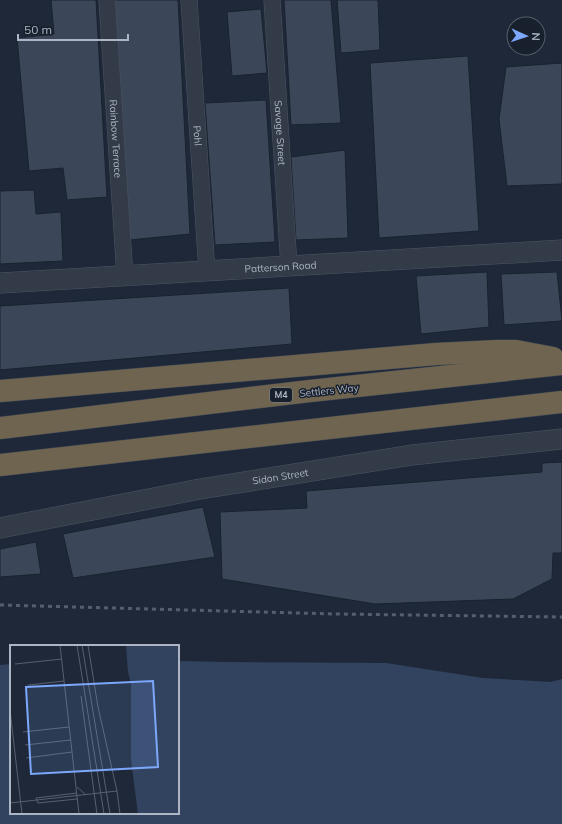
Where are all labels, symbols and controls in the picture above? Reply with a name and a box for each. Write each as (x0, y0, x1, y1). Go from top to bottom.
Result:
scale bar (18, 16, 128, 42)
north arrow (506, 16, 546, 56)
text: 50 m (24, 22, 52, 37)
text: N (529, 32, 543, 41)
street label: Rainbow Terrace (106, 99, 125, 178)
street label: Savage Street (271, 100, 289, 166)
street label: Pohl (190, 125, 205, 146)
street label: Patterson Road (244, 258, 317, 276)
street label: Settlers Way (299, 381, 360, 400)
road number: M4 (270, 388, 292, 402)
street label: Sidon Street (251, 466, 310, 488)
inset map (10, 645, 179, 814)

